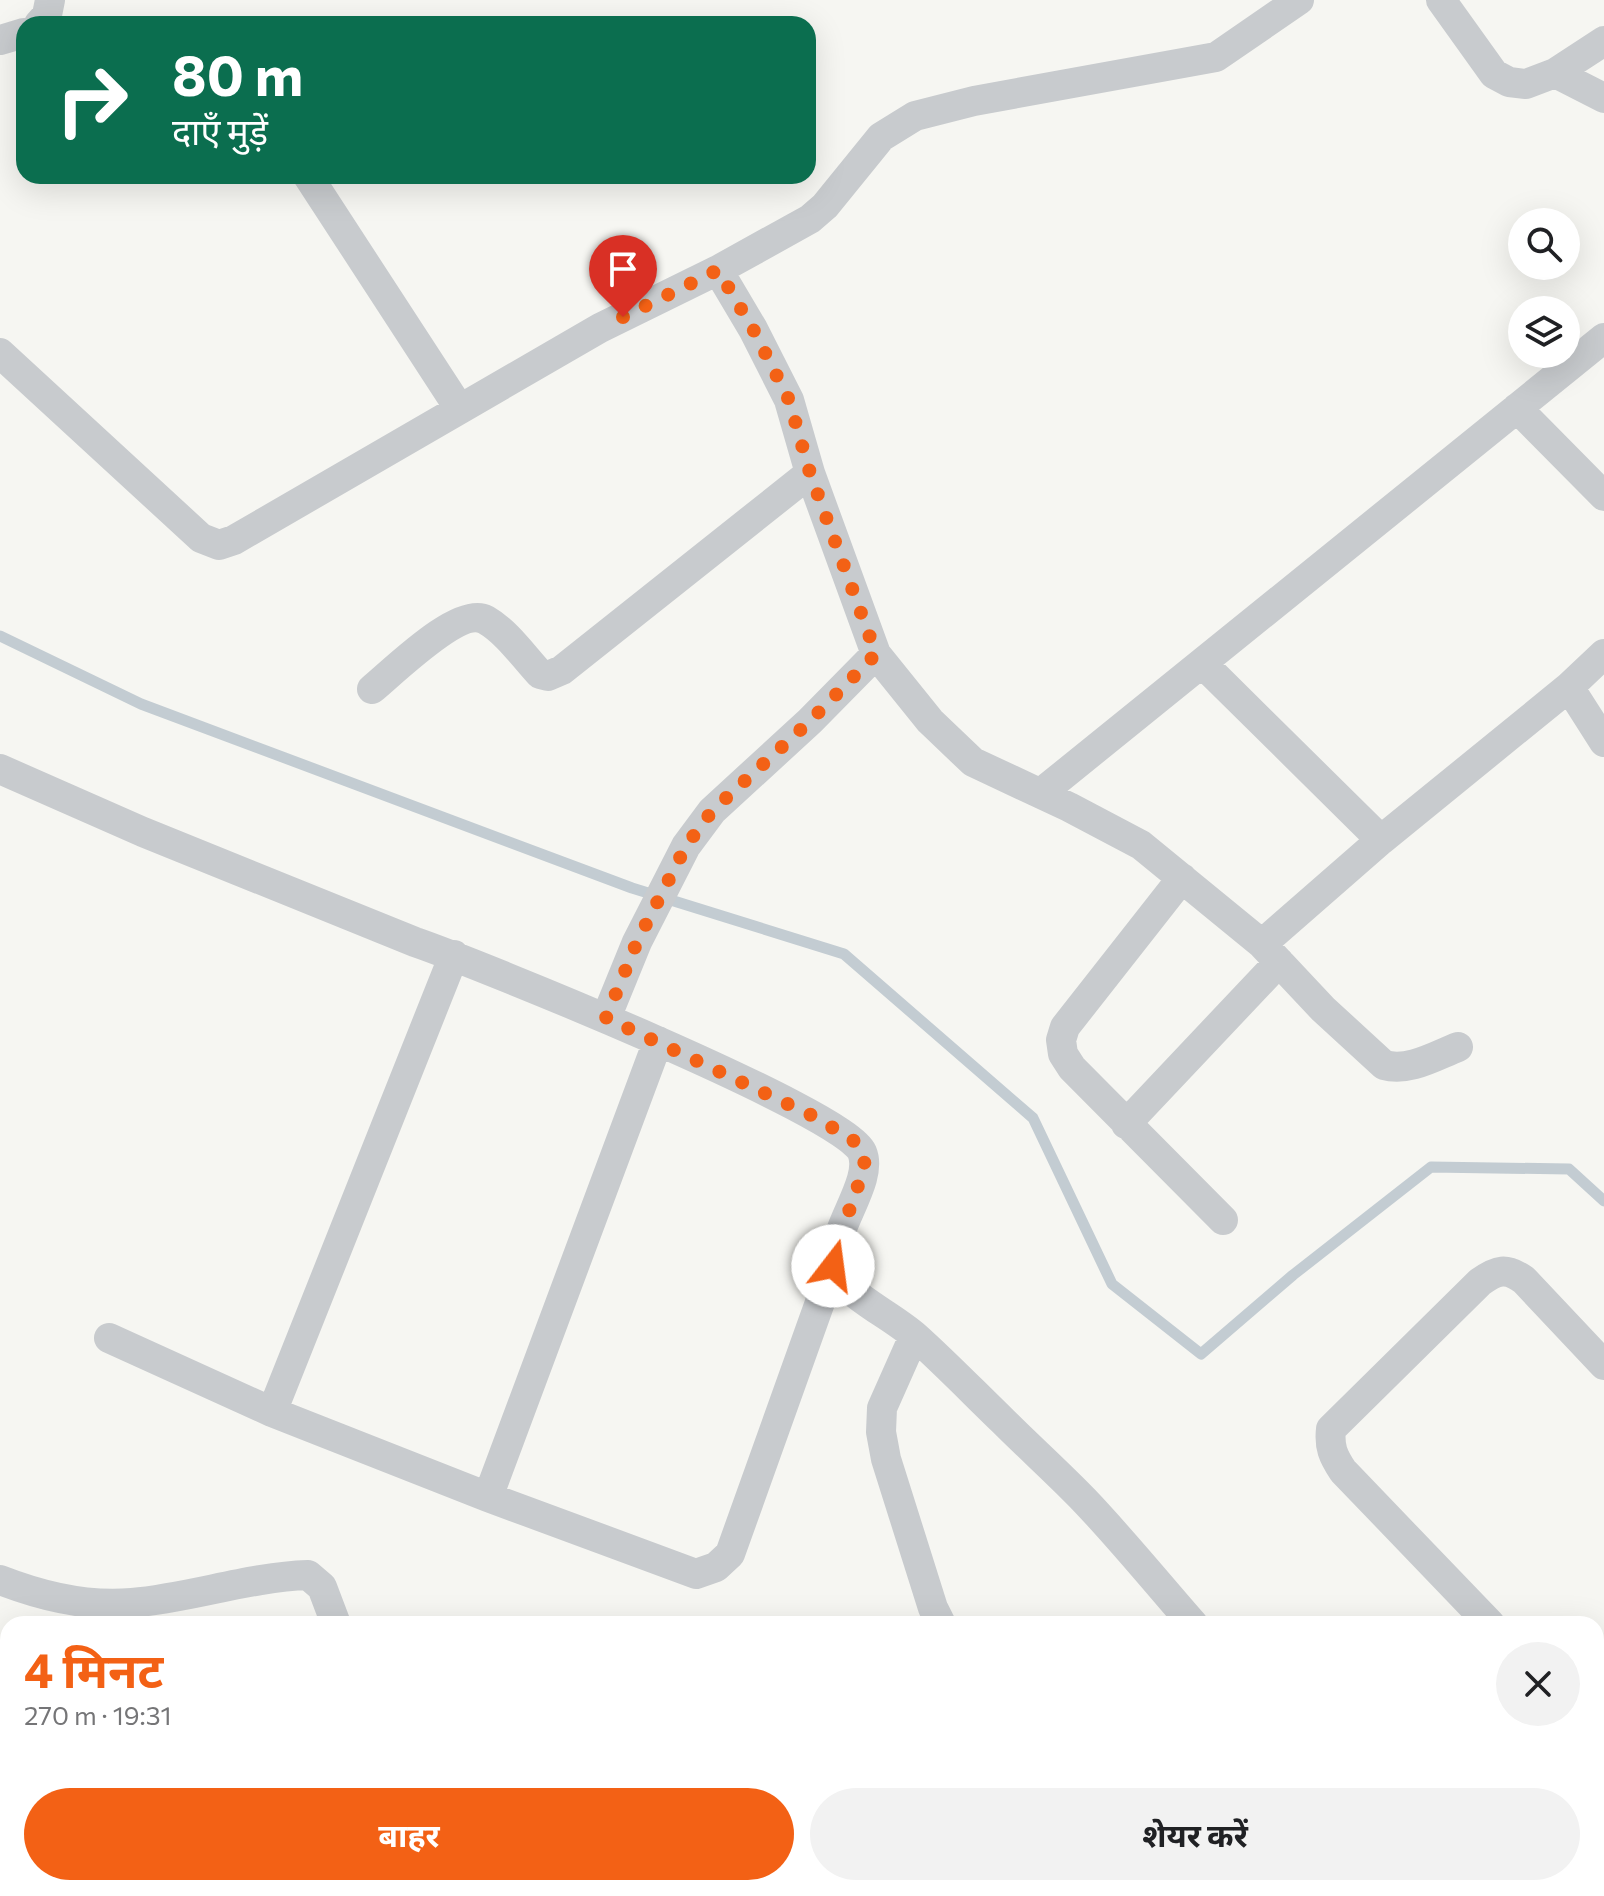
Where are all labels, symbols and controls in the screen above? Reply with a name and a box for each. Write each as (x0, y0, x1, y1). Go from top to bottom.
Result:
text: 80 m (172, 39, 303, 108)
icon: right (40, 48, 144, 152)
text: दाएँ मुड़ें (172, 108, 268, 152)
map controls (1508, 208, 1580, 368)
button: search (1508, 208, 1580, 280)
pin (589, 235, 657, 317)
icon: arrive (601, 247, 645, 291)
button: layers (1508, 296, 1580, 368)
position arrow (791, 1224, 875, 1308)
text: 4 मिनट (24, 1639, 163, 1698)
button: close (1496, 1642, 1580, 1726)
text: 270 m · 19:31 (24, 1699, 172, 1730)
button: बाहर (24, 1788, 794, 1880)
button: शेयर करें (810, 1788, 1580, 1880)

